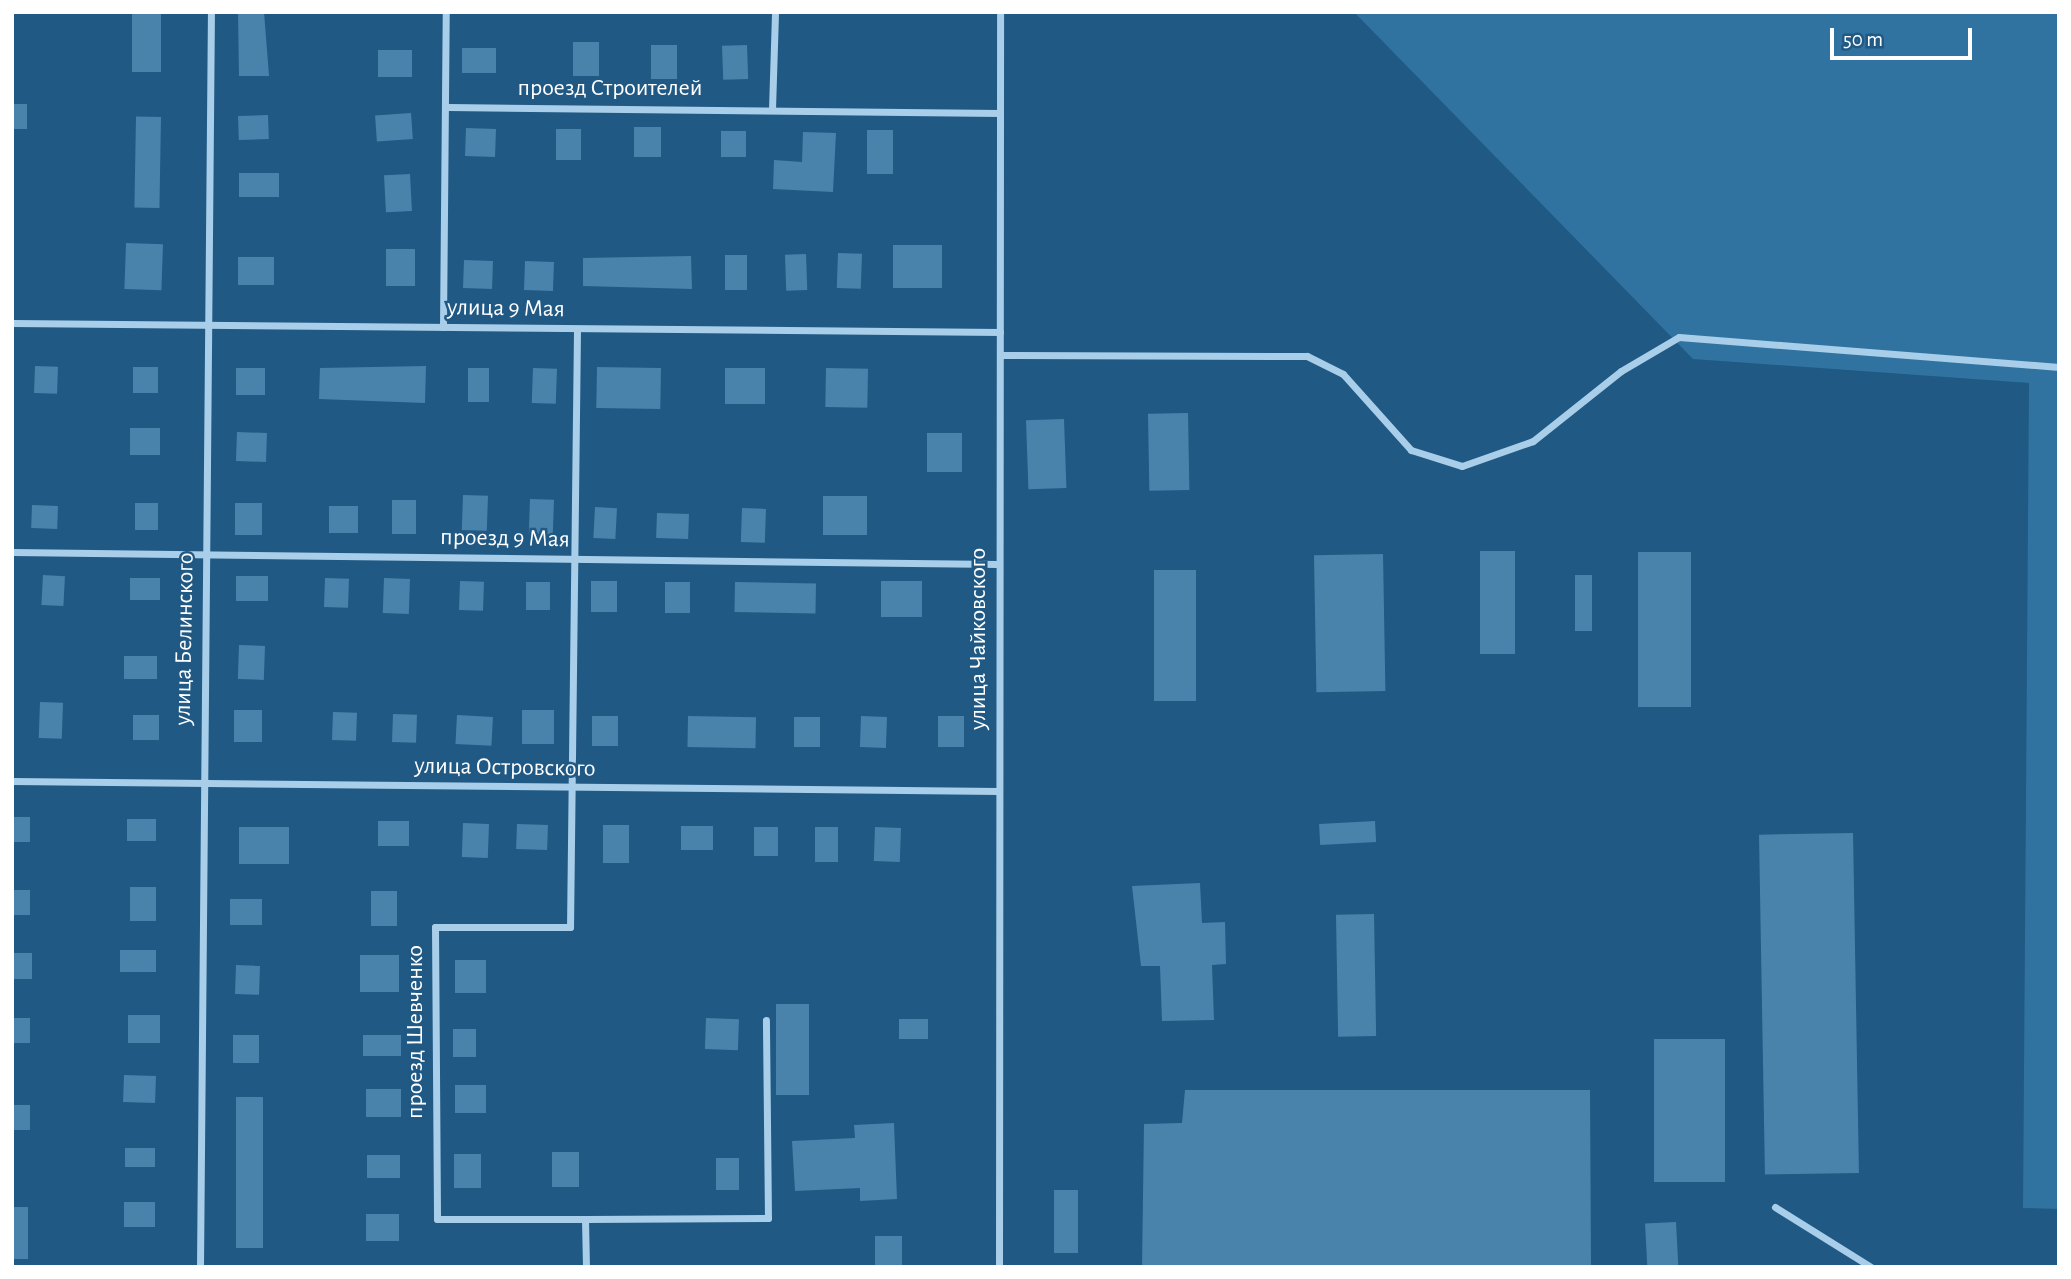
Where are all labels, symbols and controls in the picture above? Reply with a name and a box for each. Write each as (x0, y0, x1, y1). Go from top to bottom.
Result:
scale bar (1833, 14, 1975, 58)
text: 50 m (1843, 29, 1883, 50)
street label: проезд Строителей (518, 75, 702, 103)
street label: улица 9 Мая (447, 294, 565, 324)
street label: проезд 9 Мая (440, 523, 570, 555)
street label: улица Чайковского (965, 548, 993, 730)
street label: улица Белинского (169, 552, 201, 726)
street label: улица Островского (414, 752, 596, 784)
street label: проезд Шевченко (402, 945, 430, 1119)

